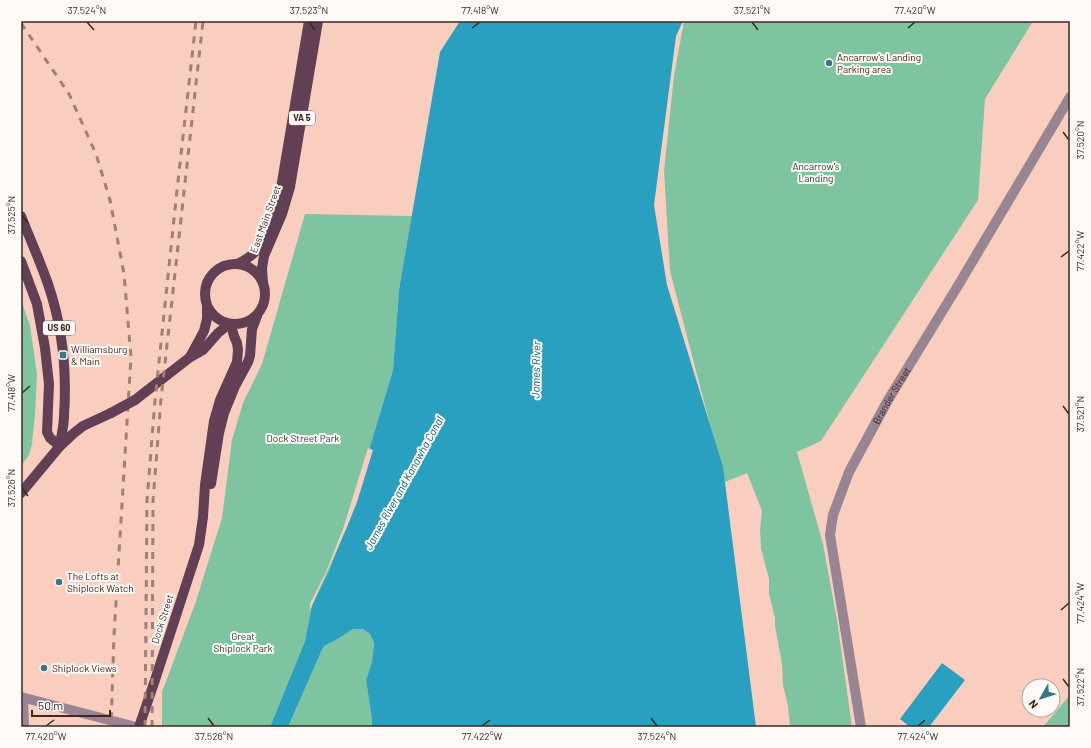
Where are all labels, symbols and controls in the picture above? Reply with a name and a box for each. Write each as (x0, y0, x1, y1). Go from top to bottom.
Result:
text: 37.524°N (68, 4, 106, 16)
text: 37.523°N (290, 4, 328, 16)
text: 77.418°W (461, 4, 499, 16)
text: 37.521°N (734, 4, 770, 16)
text: 77.420°W (895, 4, 936, 16)
place label: Ancarrow's Landing Parking area (837, 51, 921, 75)
marker: Ancarrow's Landing Parking area (824, 58, 834, 68)
road number: VA 5 (289, 111, 315, 125)
text: 37.520°N (1074, 121, 1086, 159)
park label: Ancarrow's Landing (792, 160, 840, 184)
street label: East Main Street (247, 183, 283, 254)
text: 37.525°N (5, 196, 17, 234)
text: 77.422°W (1074, 230, 1086, 271)
road number: US 60 (43, 321, 75, 335)
water label: James River (529, 340, 543, 399)
place label: Williamsburg & Main (71, 343, 127, 367)
marker: Williamsburg & Main (58, 350, 68, 360)
street label: Brander Street (870, 364, 913, 426)
text: 77.418°W (5, 374, 17, 412)
text: 37.521°N (1074, 396, 1086, 432)
water label: James River and Kanawha Canal (361, 413, 446, 552)
park label: Dock Street Park (267, 432, 339, 444)
text: 37.526°N (5, 469, 17, 507)
place label: The Lofts at Shiplock Watch (67, 570, 134, 594)
marker: The Lofts at Shiplock Watch (54, 577, 64, 587)
text: 77.424°W (1074, 582, 1086, 623)
street label: Dock Street (148, 592, 176, 645)
park label: Great Shiplock Park (214, 630, 272, 654)
place label: Shiplock Views (52, 662, 117, 674)
marker: Shiplock Views (39, 663, 49, 673)
text: 37.522°N (1074, 668, 1086, 706)
north arrow (1021, 678, 1061, 718)
scale bar (32, 692, 110, 718)
text: 50 m (38, 698, 63, 712)
text: N (1025, 698, 1040, 712)
text: 77.420°W (26, 730, 67, 742)
text: 37.526°N (195, 730, 233, 742)
text: 77.422°W (462, 730, 503, 742)
text: 37.524°N (638, 730, 676, 742)
text: 77.424°W (898, 730, 939, 742)

